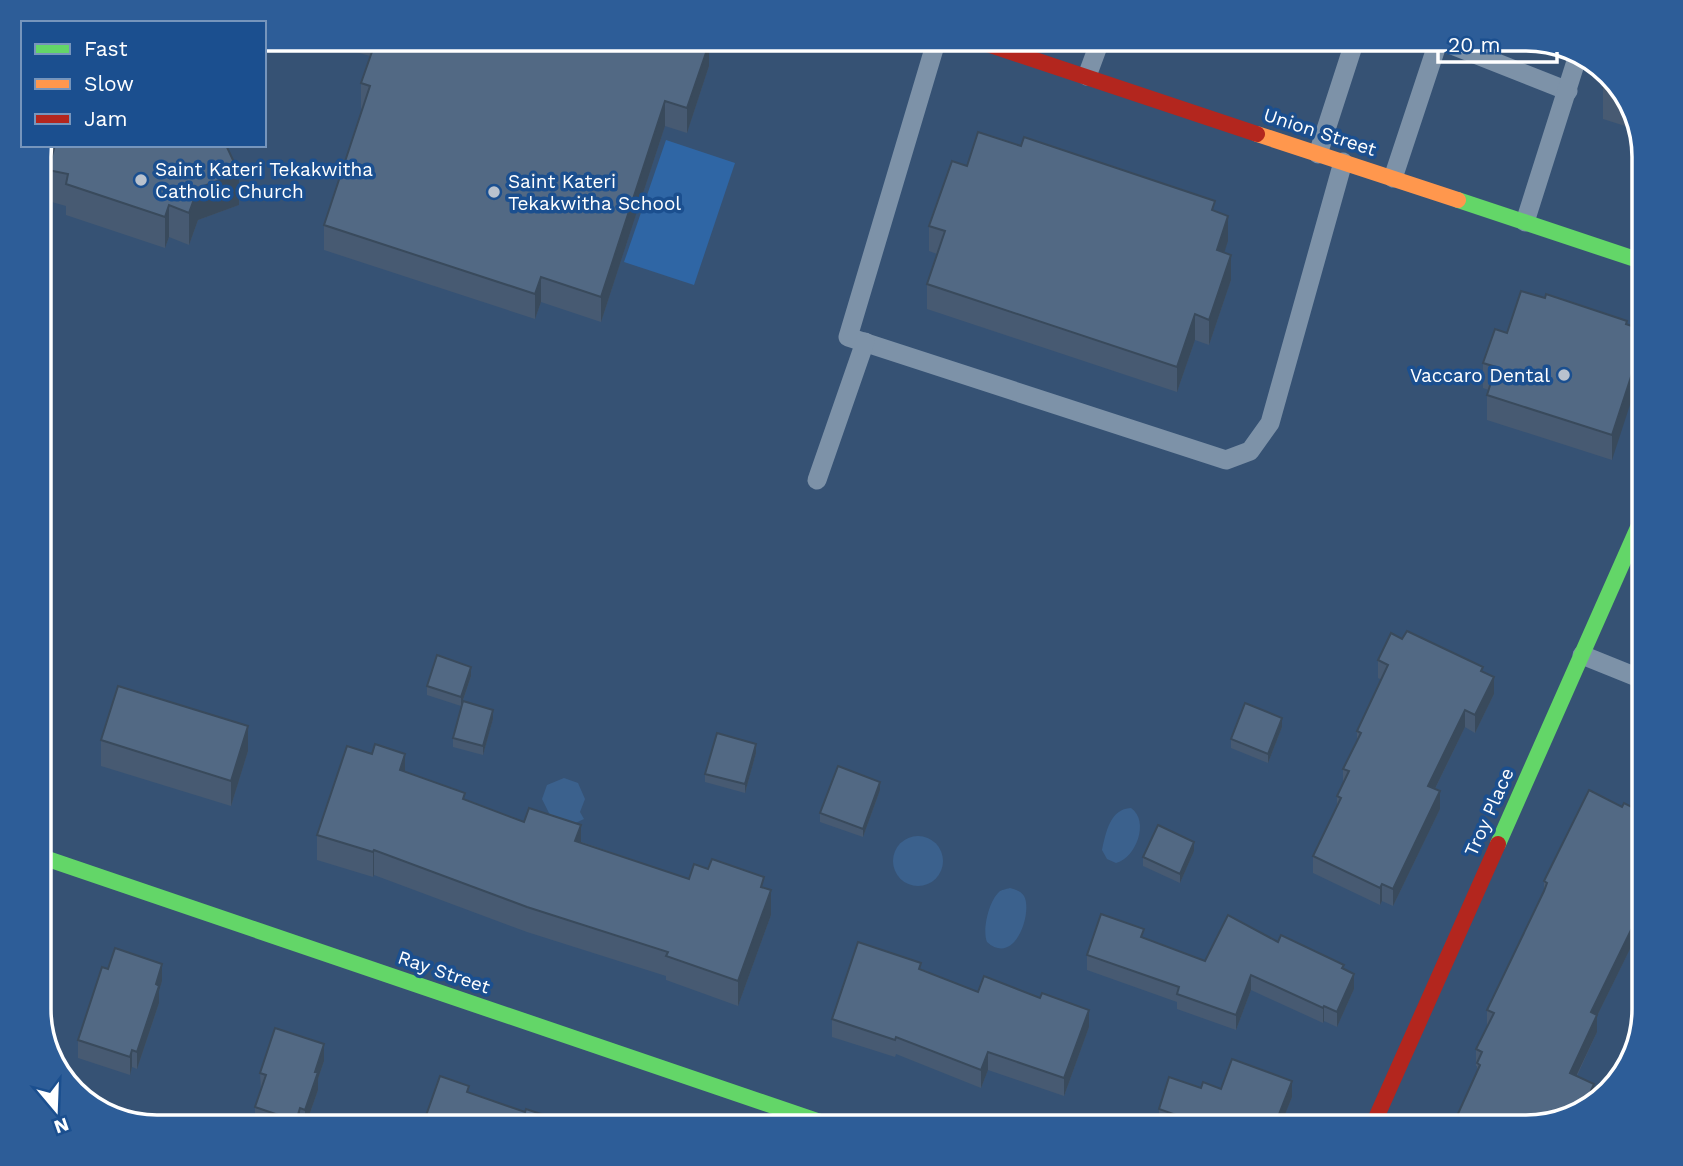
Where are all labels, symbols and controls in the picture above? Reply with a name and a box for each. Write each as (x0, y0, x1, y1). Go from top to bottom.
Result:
legend (21, 21, 266, 147)
scale bar (1438, 21, 1557, 65)
text: 20 m (1448, 32, 1500, 57)
text: Fast (84, 36, 128, 61)
text: Slow (84, 71, 134, 96)
street label: Union Street (1261, 103, 1379, 161)
text: Jam (84, 106, 127, 131)
place label: Saint Kateri Tekakwitha Catholic Church (155, 158, 373, 203)
place label: Saint Kateri Tekakwitha School (508, 170, 681, 215)
marker: Saint Kateri Tekakwitha Catholic Church (133, 172, 149, 188)
marker: Saint Kateri Tekakwitha School (486, 184, 502, 200)
place label: Vaccaro Dental (1410, 364, 1550, 387)
marker: Vaccaro Dental (1556, 367, 1572, 383)
street label: Troy Place (1459, 764, 1519, 860)
street label: Ray Street (395, 946, 493, 998)
north arrow (21, 1075, 91, 1145)
text: N (51, 1112, 72, 1139)

